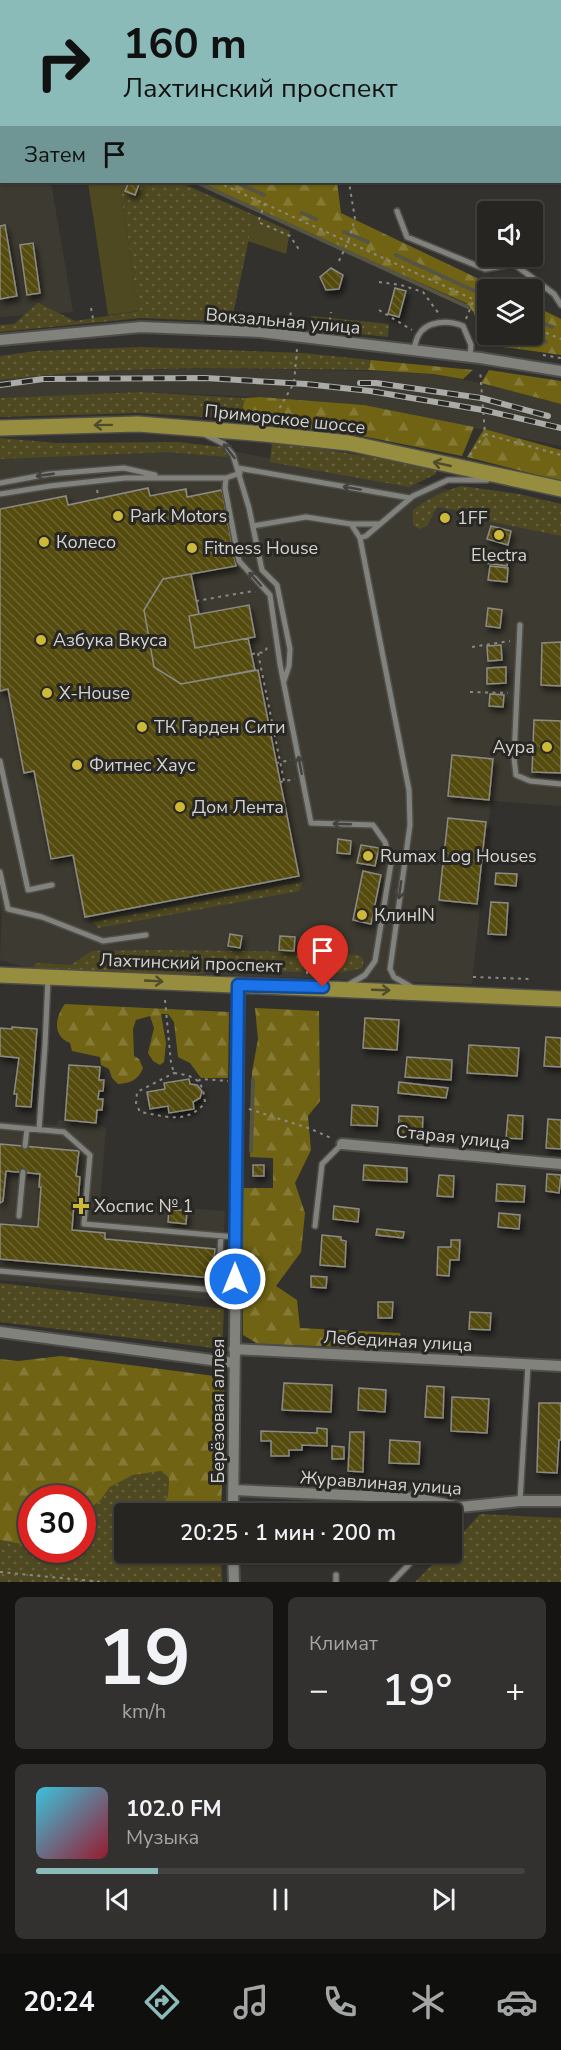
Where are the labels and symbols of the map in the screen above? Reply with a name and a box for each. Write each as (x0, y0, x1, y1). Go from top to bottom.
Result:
street label: Вокзальная улица (205, 302, 361, 340)
street label: Приморское шоссе (203, 399, 367, 439)
one-way arrow (94, 419, 114, 431)
one-way arrow (222, 443, 235, 459)
one-way arrow (433, 458, 452, 469)
one-way arrow (36, 470, 56, 481)
one-way arrow (343, 482, 362, 493)
place label: Park Motors (130, 504, 227, 528)
place label: 1FF (457, 506, 488, 530)
marker: Park Motors (111, 509, 125, 523)
marker: 1FF (438, 511, 452, 525)
marker: Electra (492, 528, 506, 542)
place label: Колесо (56, 530, 116, 554)
marker: Колесо (37, 535, 51, 549)
place label: Fitness House (204, 536, 318, 560)
marker: Fitness House (185, 541, 199, 555)
place label: Electra (471, 543, 527, 567)
one-way arrow (248, 572, 262, 587)
place label: Азбука Вкуса (53, 628, 168, 652)
marker: Азбука Вкуса (34, 633, 48, 647)
place label: X-House (59, 681, 130, 705)
marker: X-House (40, 686, 54, 700)
place label: ТК Гарден Сити (154, 715, 285, 739)
marker: ТК Гарден Сити (135, 720, 149, 734)
place label: Аура (492, 735, 535, 759)
marker: Аура (540, 740, 554, 754)
place label: Фитнес Хаус (89, 753, 196, 777)
one-way arrow (294, 756, 305, 776)
marker: Фитнес Хаус (70, 758, 84, 772)
place label: Дом Лента (192, 795, 284, 819)
marker: Дом Лента (173, 800, 187, 814)
one-way arrow (333, 818, 353, 829)
place label: Rumax Log Houses (380, 844, 537, 868)
marker: Rumax Log Houses (361, 849, 375, 863)
one-way arrow (395, 880, 406, 899)
place label: КлинIN (374, 903, 435, 927)
marker: КлинIN (355, 908, 369, 922)
pin (297, 925, 348, 987)
street label: Лахтинский проспект (99, 948, 283, 978)
one-way arrow (143, 975, 163, 986)
one-way arrow (370, 984, 390, 995)
street label: Старая улица (395, 1119, 511, 1155)
place label: Хоспис № 1 (94, 1194, 193, 1218)
marker: Хоспис № 1 (72, 1197, 90, 1215)
position arrow (203, 1247, 267, 1311)
street label: Лебединая улица (323, 1325, 473, 1357)
street label: Берёзовая аллея (206, 1339, 230, 1483)
street label: Журавлиная улица (299, 1465, 463, 1501)
speed limit sign: 30 (18, 1485, 96, 1563)

